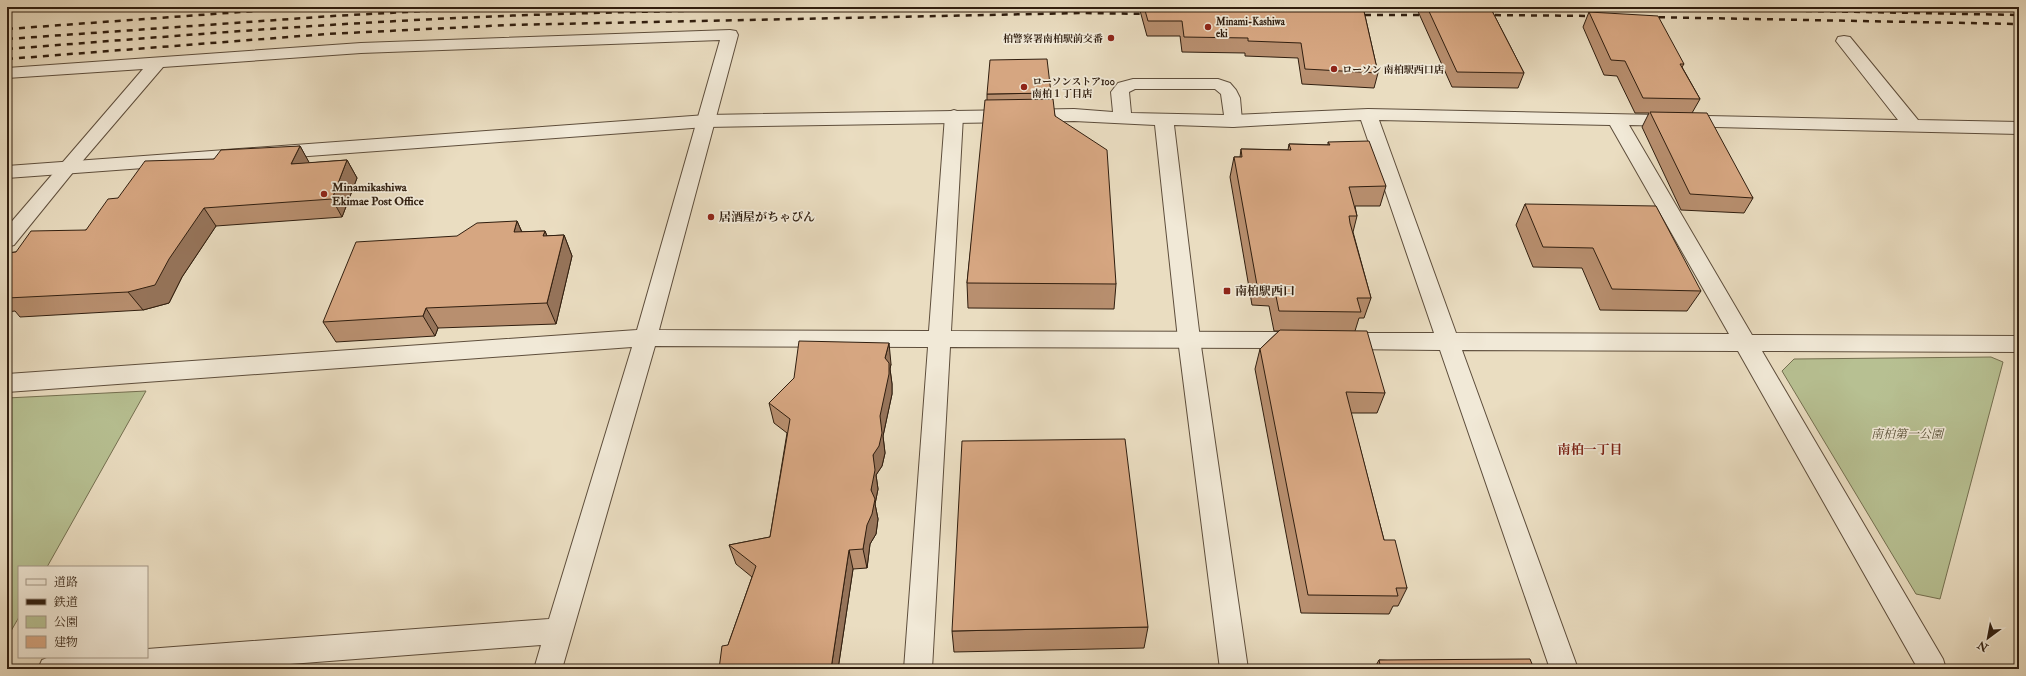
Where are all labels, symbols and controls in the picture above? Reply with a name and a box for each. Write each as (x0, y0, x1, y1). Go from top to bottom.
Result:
place label: Minami-Kashiwa eki (1215, 16, 1286, 40)
marker: Minami-Kashiwa eki (1203, 22, 1213, 32)
place label: 柏警察署南柏駅前交番 (1003, 33, 1103, 45)
marker: 柏警察署南柏駅前交番 (1106, 33, 1116, 43)
marker: ローソン 南柏駅西口店 (1329, 64, 1339, 74)
place label: ローソン 南柏駅西口店 (1342, 64, 1445, 76)
place label: ローソンストア100 南柏１丁目店 (1032, 76, 1115, 100)
marker: ローソンストア100 南柏１丁目店 (1019, 82, 1029, 92)
place label: Minamikashiwa Ekimae Post Office (331, 180, 425, 209)
marker: Minamikashiwa Ekimae Post Office (319, 189, 329, 199)
place label: 居酒屋がちゃぴん (719, 210, 815, 225)
marker: 居酒屋がちゃぴん (706, 212, 716, 222)
place label: 南柏駅西口 (1235, 284, 1295, 299)
marker: 南柏駅西口 (1222, 286, 1232, 296)
park label: 南柏第一公園 (1871, 427, 1945, 442)
district label: 南柏一丁目 (1557, 442, 1623, 458)
legend (18, 566, 148, 658)
text: 道路 (54, 575, 78, 590)
text: 鉄道 (53, 595, 78, 610)
text: 公園 (54, 615, 78, 630)
north arrow (1968, 618, 2008, 658)
text: 建物 (54, 635, 78, 650)
text: N (1974, 637, 1991, 655)

